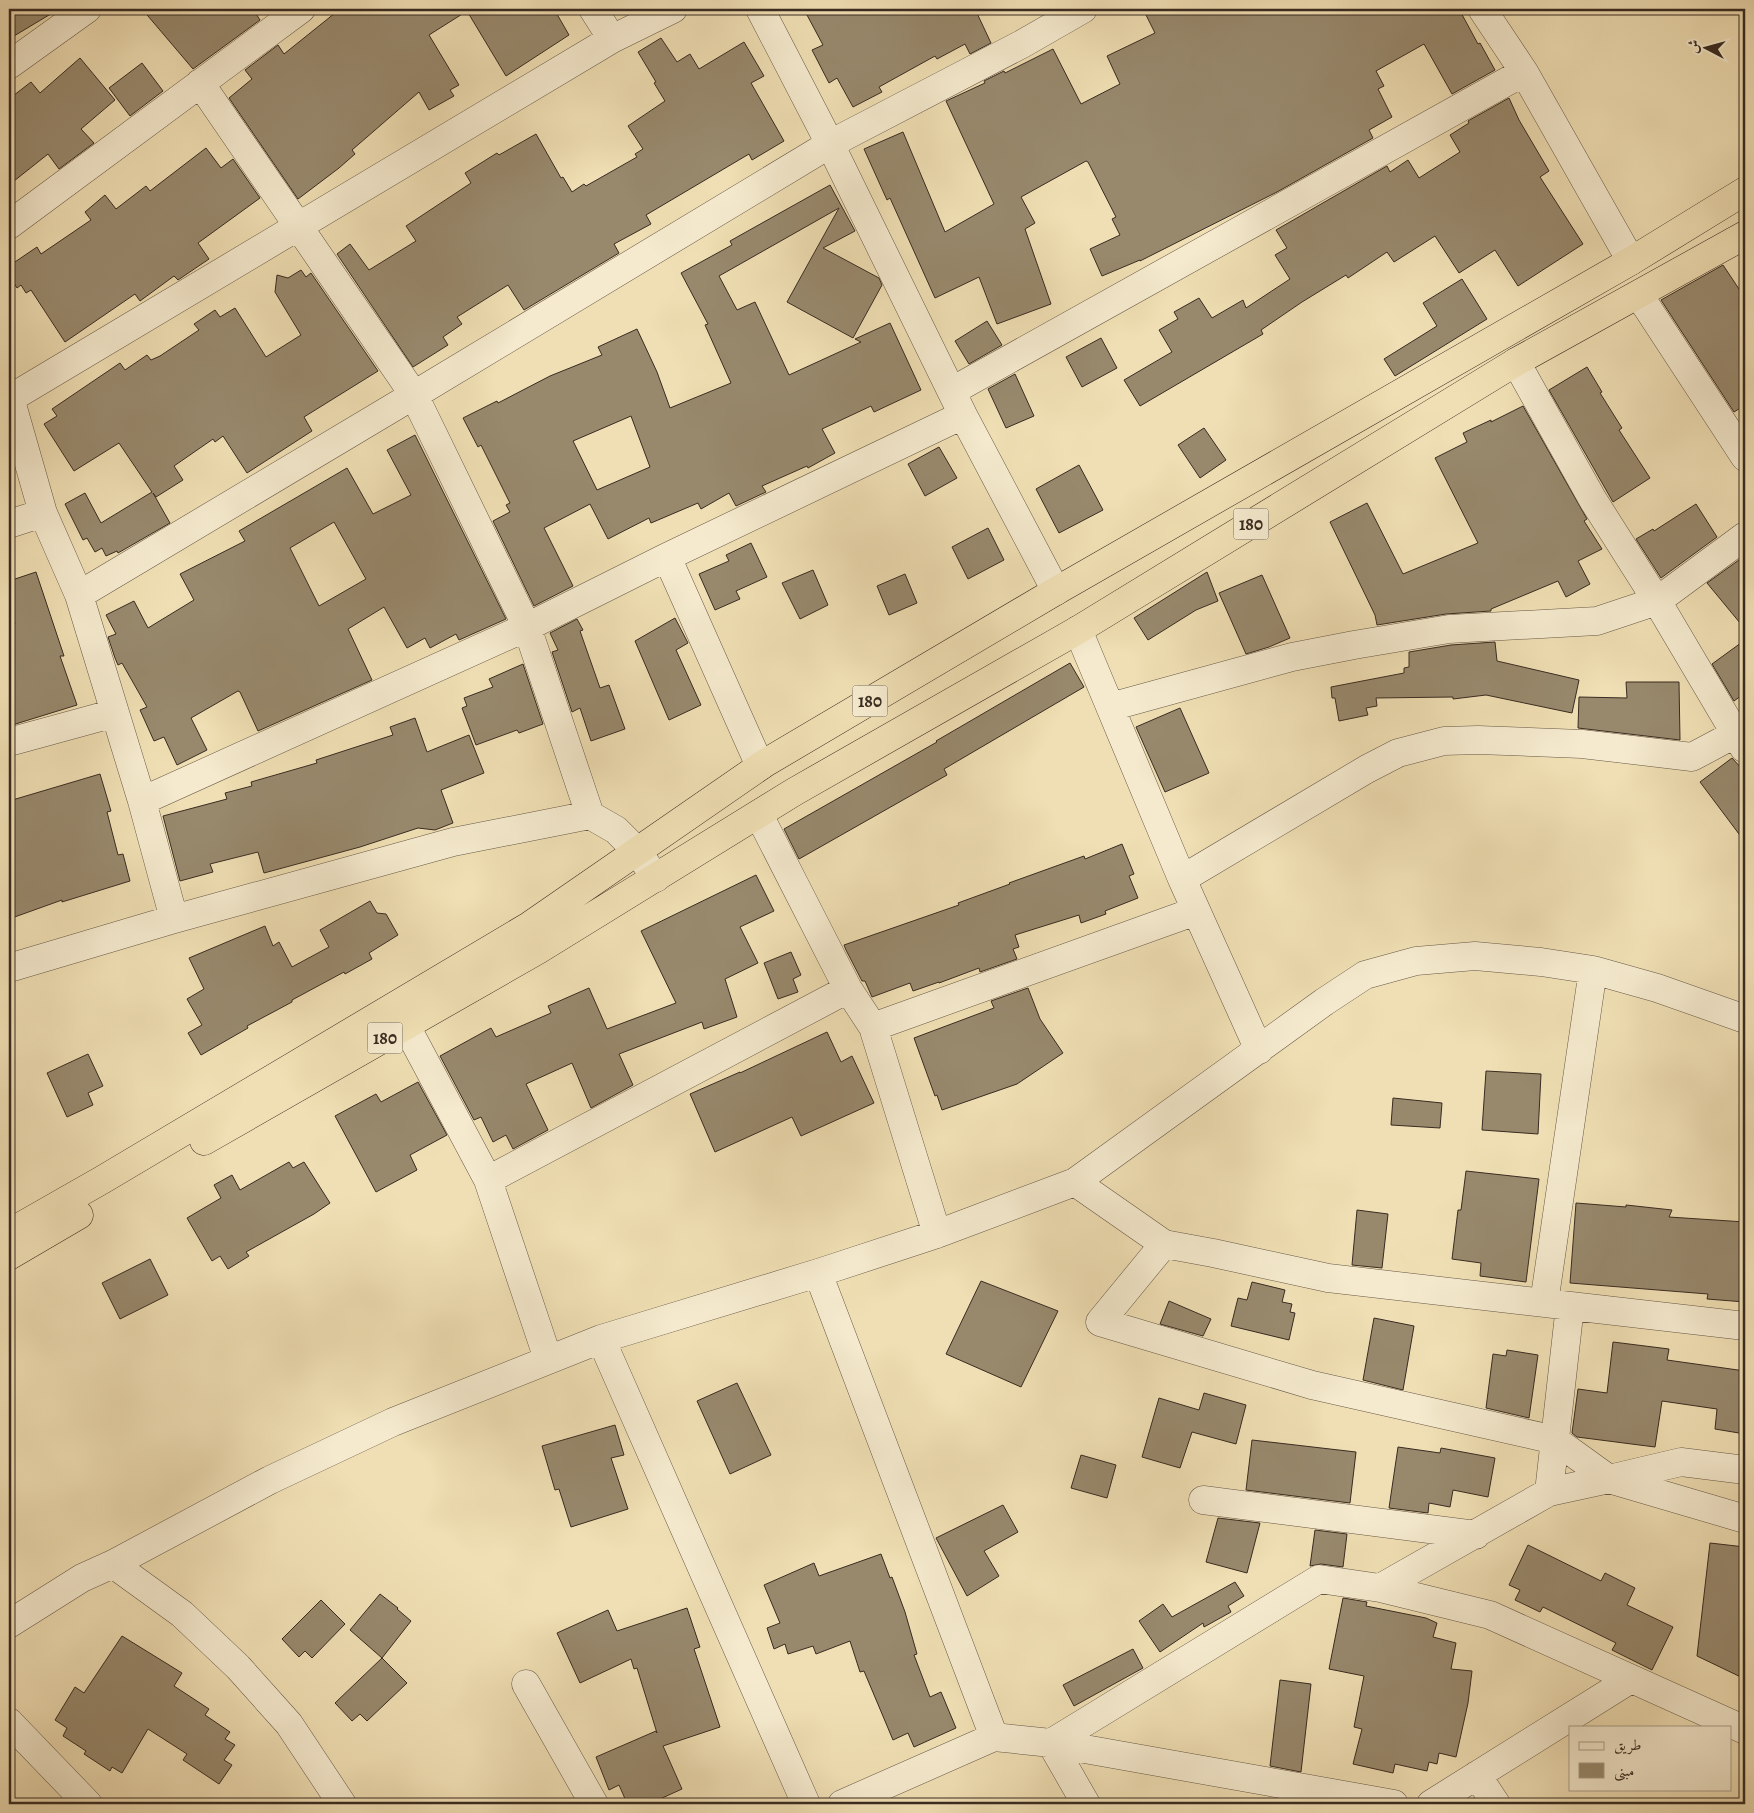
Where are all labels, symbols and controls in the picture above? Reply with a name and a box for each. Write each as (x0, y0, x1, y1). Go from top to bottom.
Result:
north arrow (1682, 22, 1732, 72)
text: ش (1683, 39, 1704, 55)
road number: 180 (1234, 508, 1268, 540)
road number: 180 (852, 686, 888, 716)
road number: 180 (368, 1022, 402, 1054)
legend (1569, 1726, 1732, 1790)
text: طريق (1614, 1735, 1641, 1755)
text: مبنى (1614, 1761, 1634, 1782)

